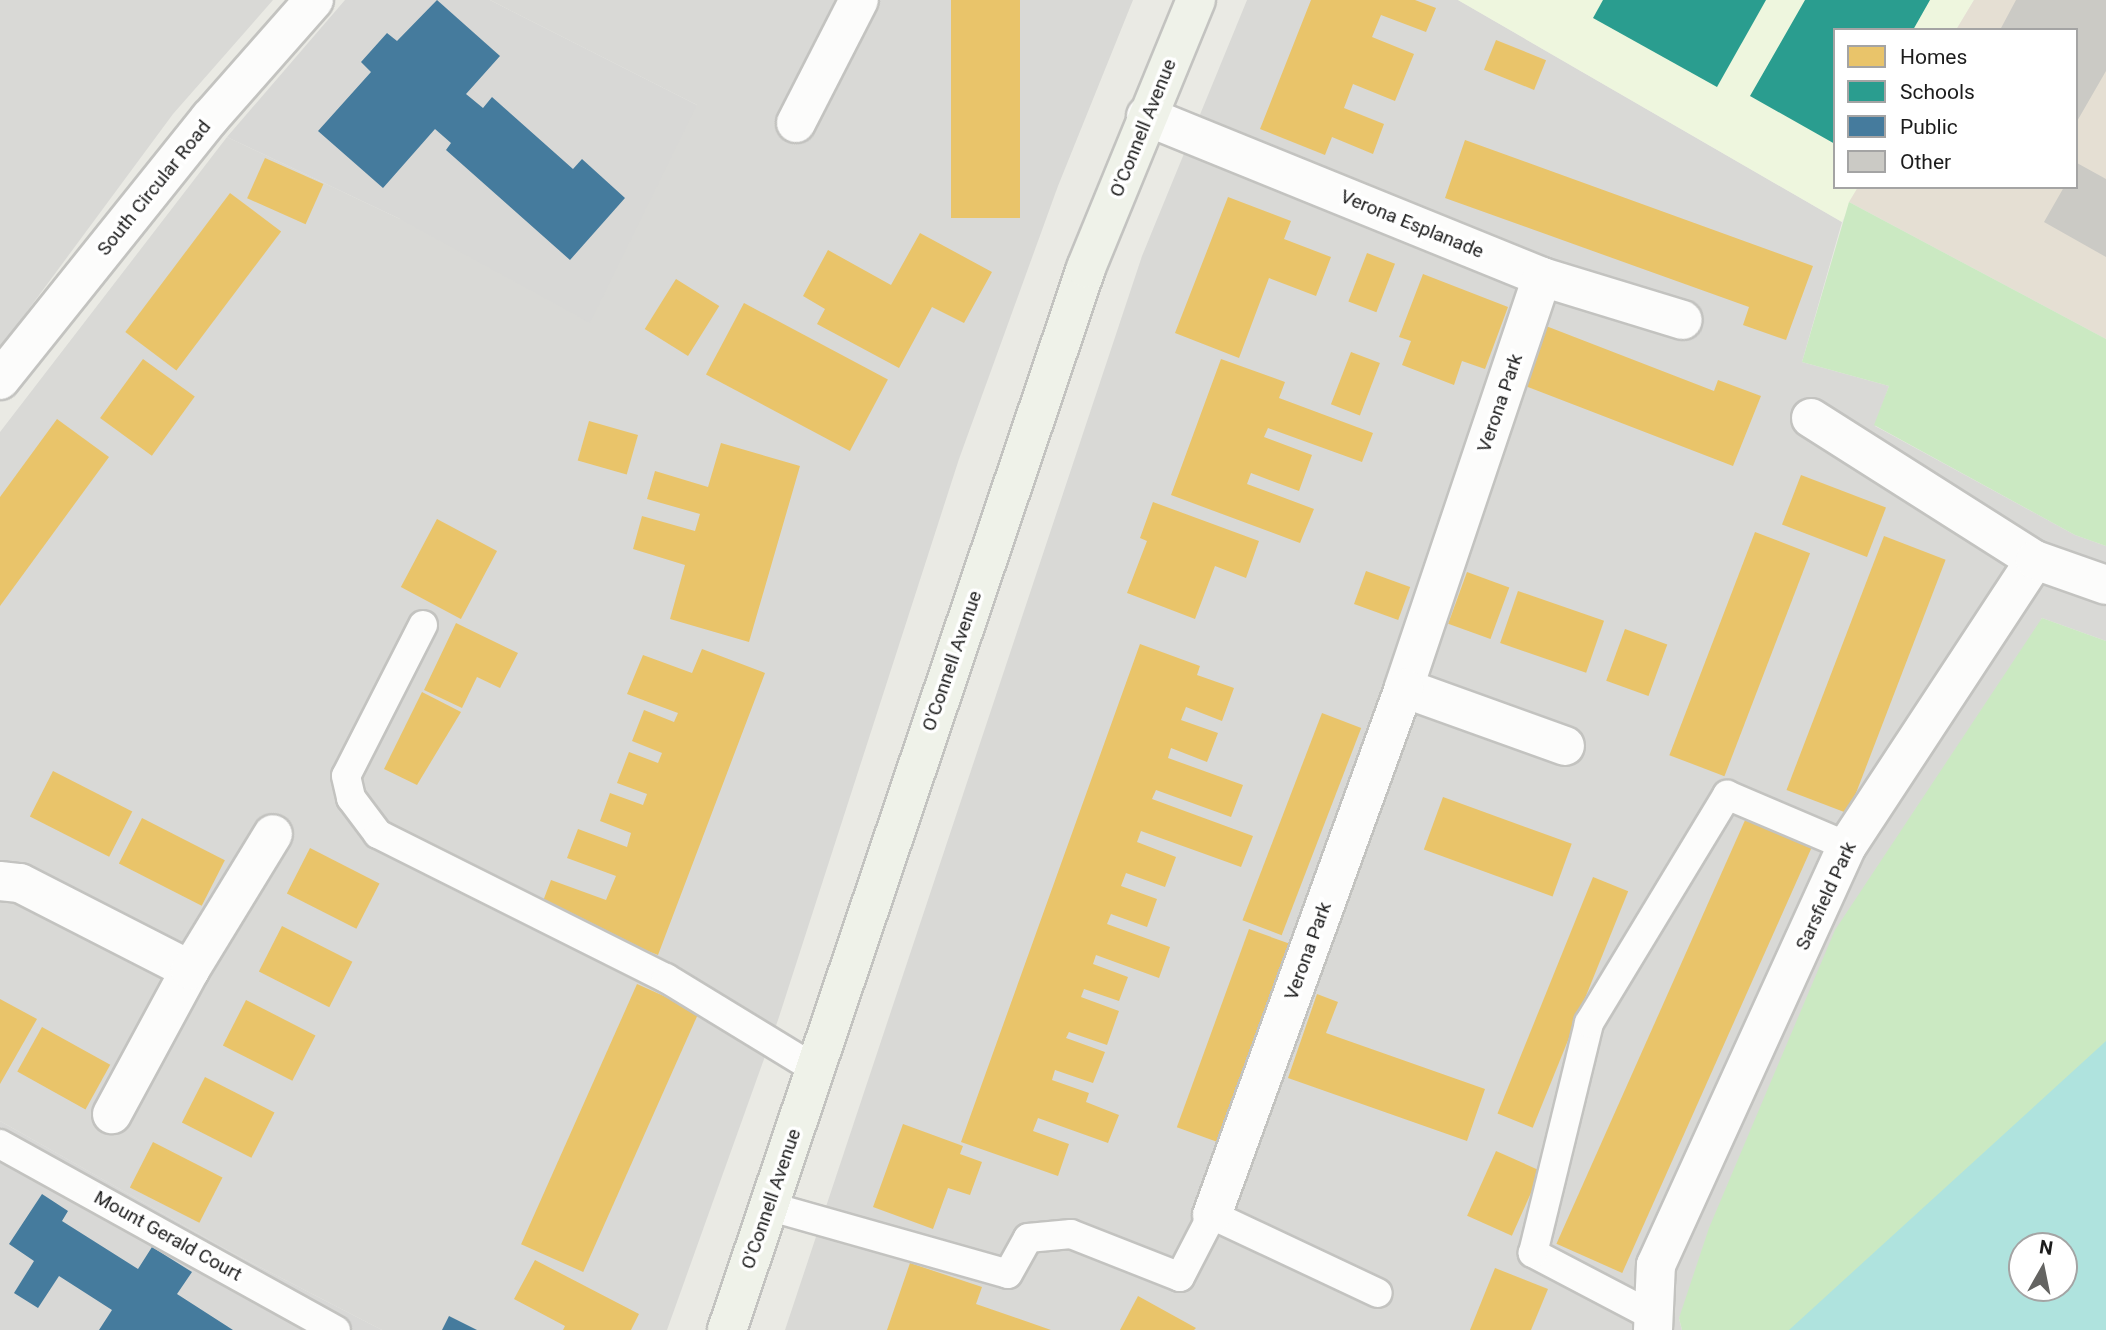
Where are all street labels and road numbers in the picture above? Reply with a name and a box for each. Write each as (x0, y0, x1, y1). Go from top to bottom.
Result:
street label: O'Connell Avenue (1105, 56, 1181, 200)
street label: South Circular Road (92, 116, 216, 260)
street label: Verona Esplanade (1337, 185, 1487, 263)
street label: Verona Park (1473, 351, 1527, 455)
street label: O'Connell Avenue (917, 588, 987, 734)
street label: Sarsfield Park (1791, 838, 1861, 954)
street label: Verona Park (1280, 899, 1336, 1003)
street label: O'Connell Avenue (736, 1126, 806, 1272)
street label: Mount Gerald Court (90, 1186, 246, 1286)

